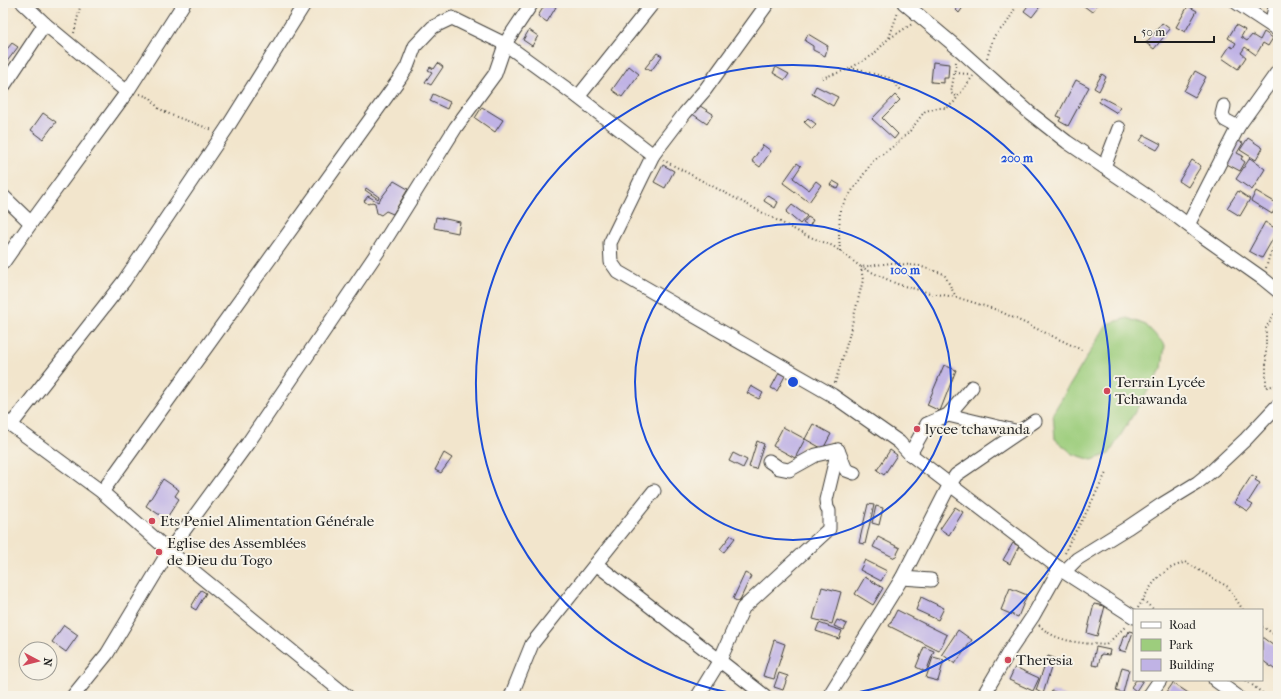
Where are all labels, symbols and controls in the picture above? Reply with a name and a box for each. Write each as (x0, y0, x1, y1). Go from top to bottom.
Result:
scale bar (1135, 18, 1214, 44)
text: 50 m (1141, 25, 1165, 39)
text: 200 m (1001, 151, 1034, 165)
text: 100 m (890, 263, 921, 277)
place label: Terrain Lycée Tchawanda (1115, 373, 1206, 408)
centre of rings (786, 375, 800, 389)
marker: Terrain Lycée Tchawanda (1102, 386, 1112, 396)
place label: lycee tchawanda (924, 420, 1031, 438)
marker: lycee tchawanda (912, 424, 922, 434)
place label: Ets Peniel Alimentation Générale (160, 512, 375, 530)
marker: Ets Peniel Alimentation Générale (147, 516, 157, 526)
place label: Eglise des Assemblées de Dieu du Togo (167, 534, 306, 569)
marker: Eglise des Assemblées de Dieu du Togo (154, 547, 164, 557)
legend (1133, 609, 1263, 681)
text: Road (1169, 618, 1196, 632)
text: Park (1169, 638, 1194, 652)
north arrow (18, 641, 58, 681)
place label: Theresia (1016, 651, 1074, 669)
marker: Theresia (1003, 655, 1013, 665)
text: N (40, 657, 54, 668)
text: Building (1169, 658, 1214, 672)

